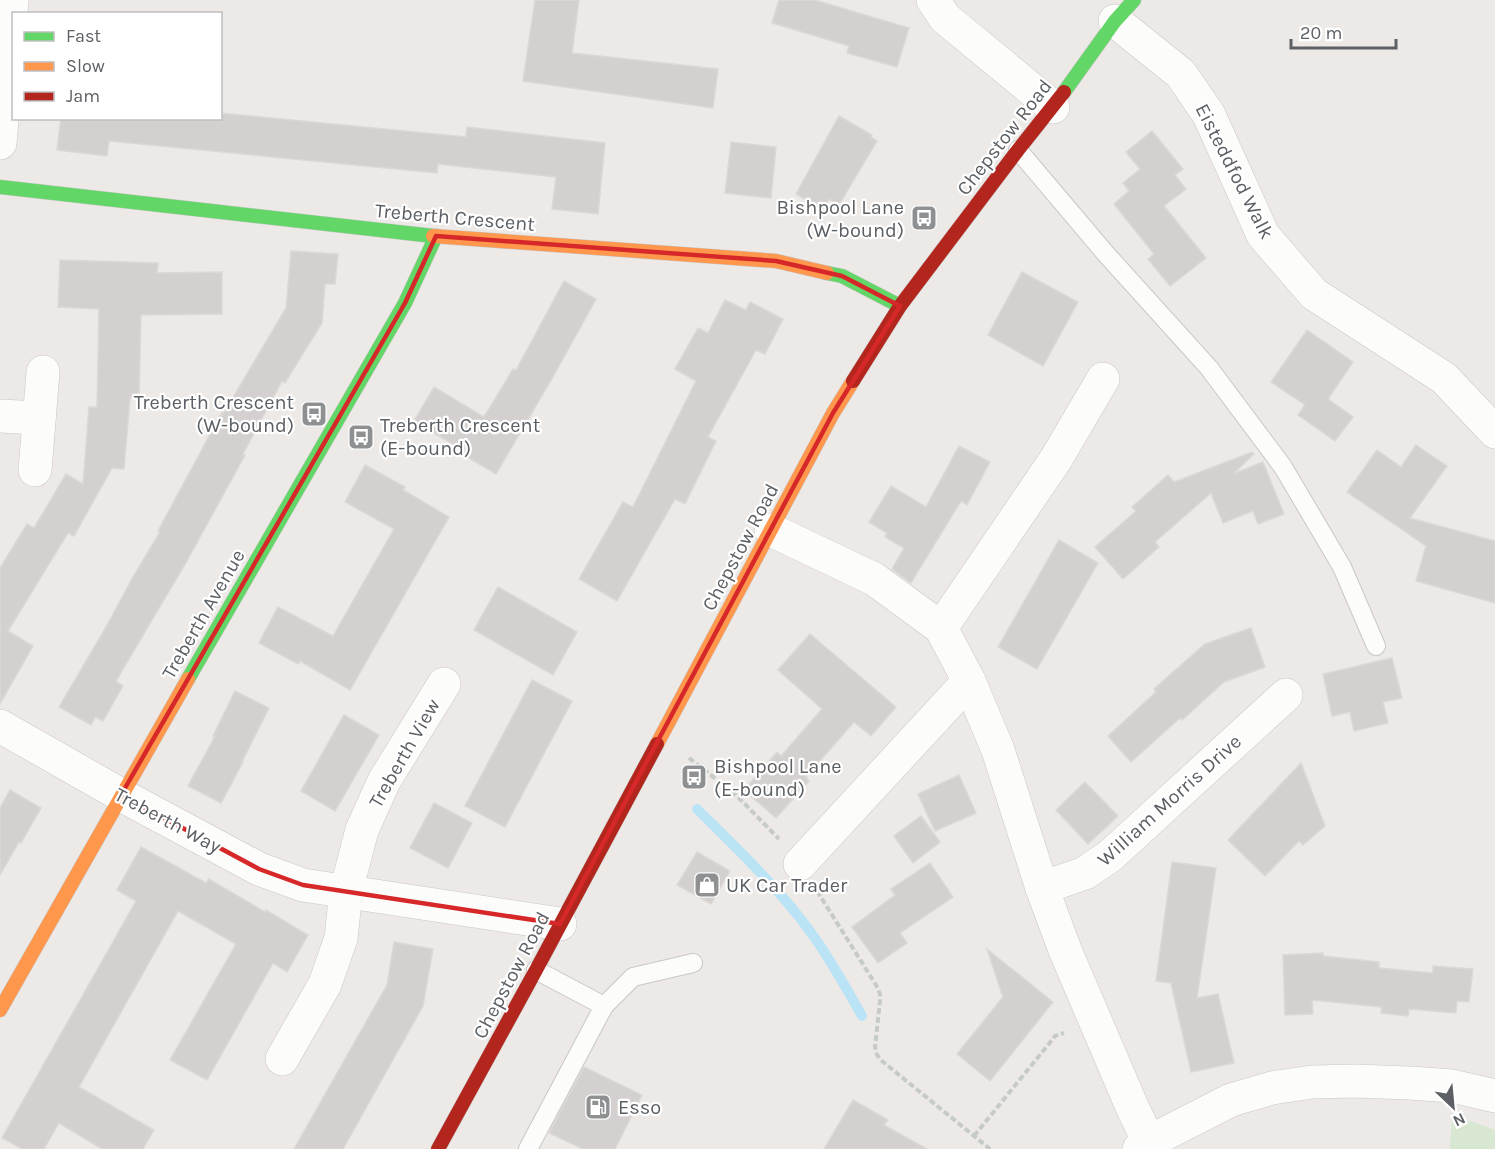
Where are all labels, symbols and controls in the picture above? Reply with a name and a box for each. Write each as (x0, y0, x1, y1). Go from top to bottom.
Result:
legend (12, 12, 222, 120)
scale bar (1291, 12, 1396, 50)
text: 20 m (1300, 22, 1342, 44)
text: Fast (66, 25, 101, 47)
text: Slow (66, 55, 105, 77)
street label: Chepstow Road (952, 75, 1057, 200)
text: Jam (66, 85, 100, 107)
street label: Eisteddfod Walk (1191, 100, 1279, 243)
place label: Bishpool Lane (W-bound) (776, 196, 904, 242)
street label: Treberth Crescent (374, 199, 536, 236)
bus stop icon: Bishpool Lane (W-bound) (909, 203, 939, 233)
place label: Treberth Crescent (W-bound) (134, 391, 294, 437)
bus stop icon: Treberth Crescent (W-bound) (299, 399, 329, 429)
place label: Treberth Crescent (E-bound) (380, 414, 541, 460)
bus stop icon: Treberth Crescent (E-bound) (346, 422, 376, 452)
street label: Chepstow Road (697, 480, 784, 615)
street label: Treberth Avenue (157, 545, 250, 683)
street label: Treberth View (364, 694, 445, 812)
street label: William Morris Drive (1093, 730, 1246, 871)
place label: Bishpool Lane (E-bound) (714, 755, 842, 801)
bus stop icon: Bishpool Lane (E-bound) (679, 762, 709, 792)
street label: Treberth Way (111, 783, 225, 858)
shop icon: UK Car Trader (692, 870, 722, 900)
place label: UK Car Trader (726, 874, 848, 897)
street label: Chepstow Road (468, 908, 555, 1043)
north arrow (1423, 1077, 1483, 1137)
fuel station icon: Esso (583, 1092, 613, 1122)
place label: Esso (618, 1096, 661, 1119)
text: N (1450, 1109, 1469, 1131)

